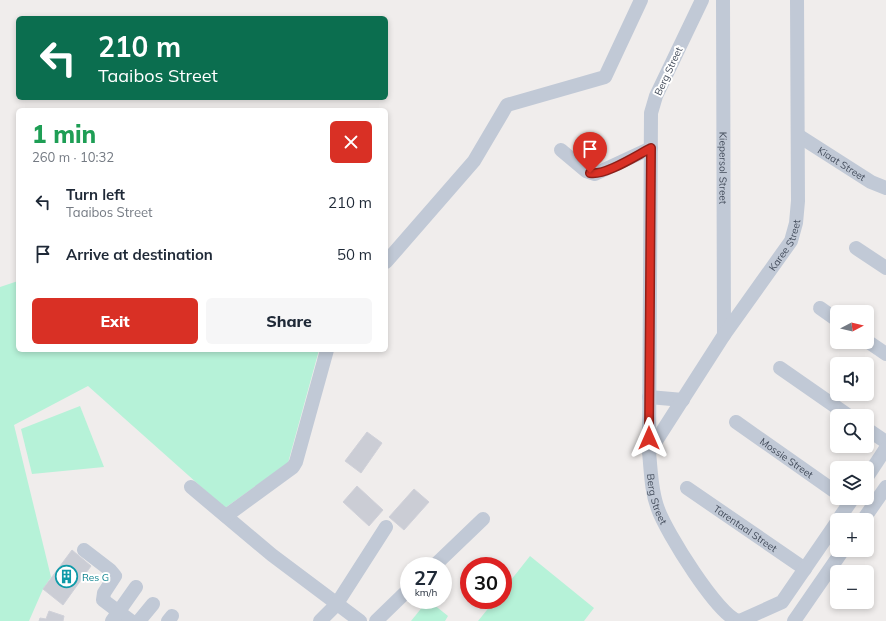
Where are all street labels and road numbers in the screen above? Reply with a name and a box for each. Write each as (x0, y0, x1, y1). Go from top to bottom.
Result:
street label: Berg Street (652, 44, 686, 98)
street label: Kiepersol Street (716, 132, 730, 205)
street label: Kiaat Street (815, 144, 869, 184)
street label: Karee Street (766, 218, 803, 274)
street label: Mossie Street (757, 435, 816, 482)
street label: Berg Street (644, 473, 670, 527)
street label: Tarentaal Street (711, 502, 780, 555)

